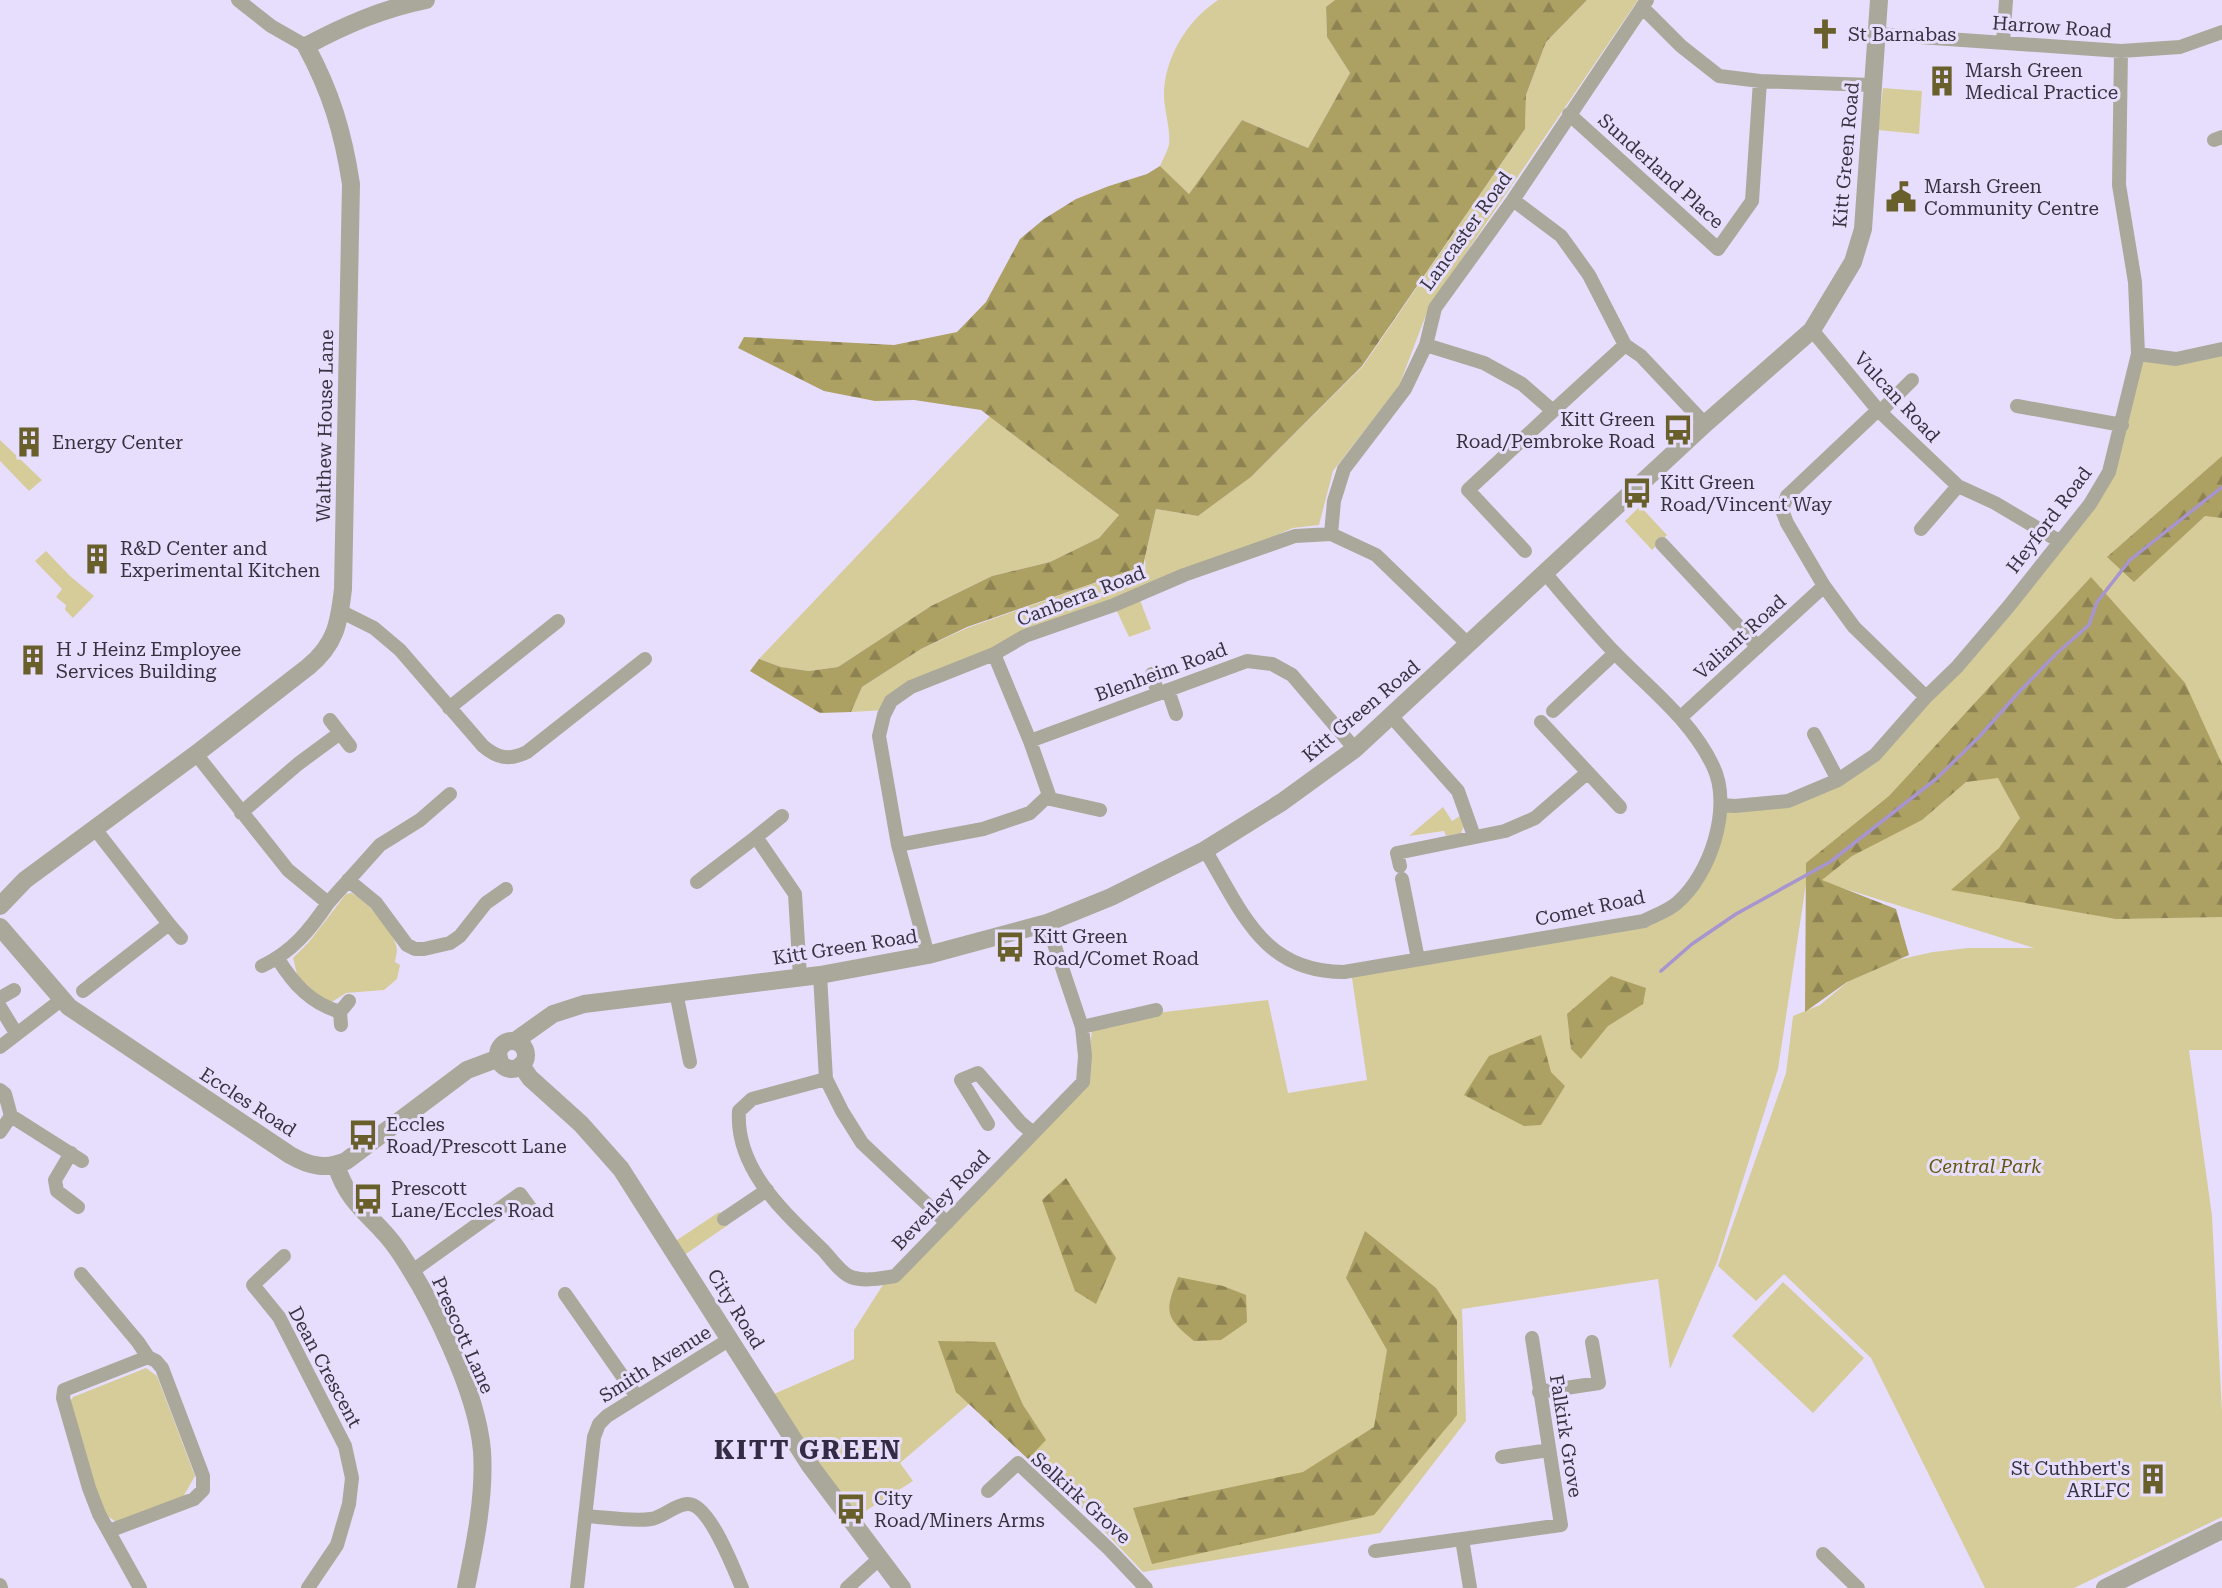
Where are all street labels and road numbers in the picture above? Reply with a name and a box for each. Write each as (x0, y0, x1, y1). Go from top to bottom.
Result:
street label: Harrow Road (1991, 11, 2113, 43)
street label: Kitt Green Road (1828, 81, 1864, 229)
street label: Sunderland Place (1594, 109, 1728, 233)
street label: Lancaster Road (1415, 167, 1517, 295)
street label: Walthew House Lane (312, 329, 338, 523)
street label: Vulcan Road (1849, 347, 1945, 447)
street label: Heyford Road (2001, 462, 2097, 578)
street label: Canberra Road (1013, 561, 1149, 631)
street label: Valiant Road (1689, 590, 1791, 684)
street label: Blenheim Road (1092, 637, 1230, 707)
street label: Kitt Green Road (1298, 655, 1424, 767)
street label: Comet Road (1533, 885, 1647, 931)
street label: Kitt Green Road (771, 924, 919, 970)
street label: Eccles Road (195, 1062, 301, 1142)
street label: Beverley Road (887, 1145, 995, 1255)
street label: City Road (702, 1265, 770, 1353)
street label: Prescott Lane (427, 1273, 499, 1397)
street label: Dean Crescent (283, 1303, 367, 1431)
street label: Smith Avenue (595, 1320, 715, 1408)
street label: Falkirk Grove (1545, 1373, 1587, 1499)
street label: Selkirk Grove (1027, 1447, 1135, 1549)

